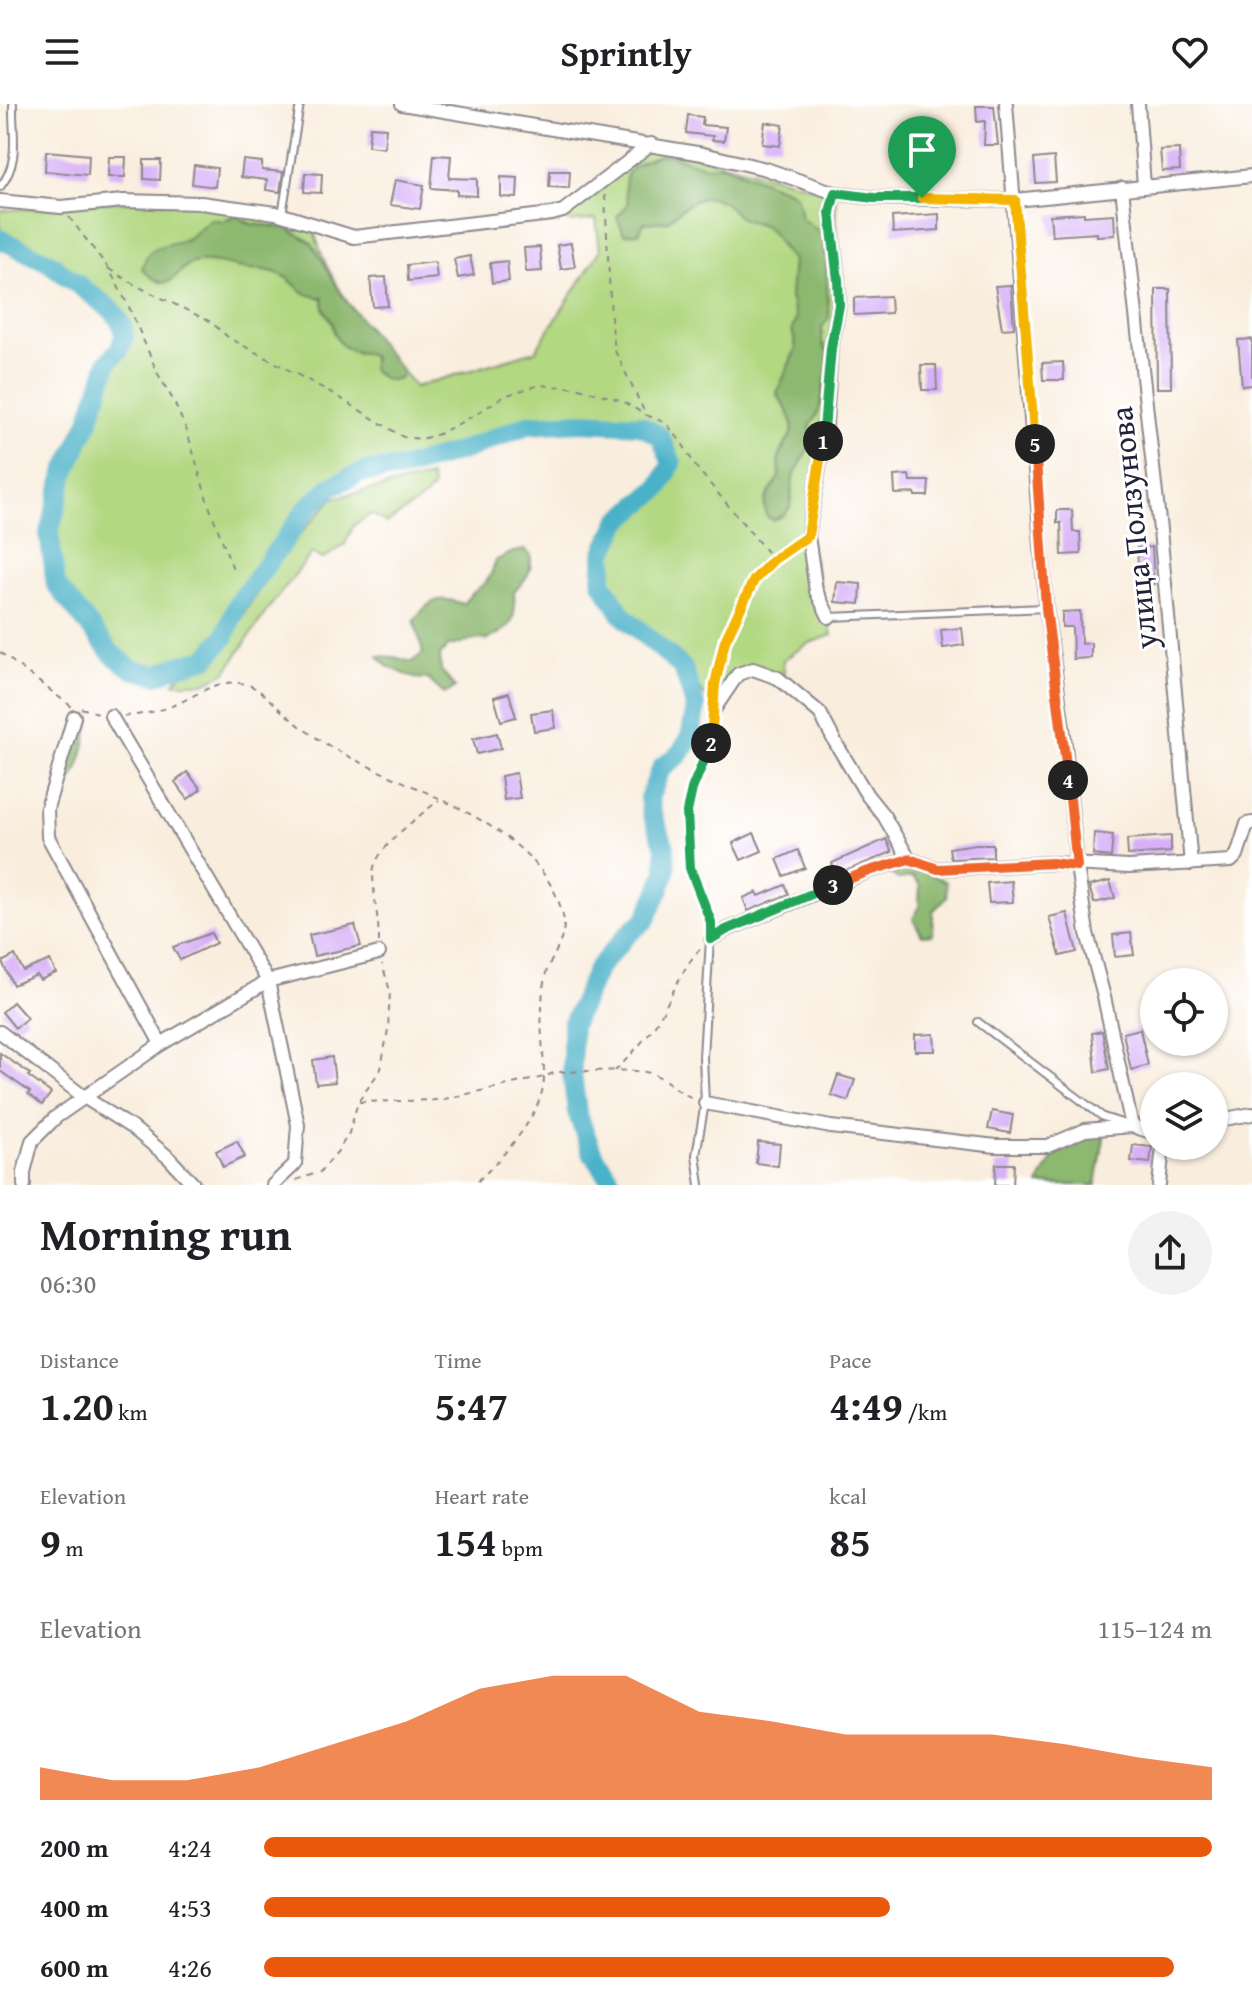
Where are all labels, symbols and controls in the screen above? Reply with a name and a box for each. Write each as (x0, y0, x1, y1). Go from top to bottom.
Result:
text: Sprintly (560, 26, 692, 79)
icon: menu (40, 30, 84, 74)
icon: heart (1168, 30, 1212, 74)
pin (888, 116, 956, 198)
icon: arrive (900, 128, 944, 172)
street label: улица Ползунова (1097, 403, 1169, 653)
pin: 1 (803, 421, 843, 461)
pin: 5 (1015, 424, 1055, 464)
text: 1 (817, 425, 829, 457)
text: 5 (1029, 428, 1041, 460)
pin: 2 (691, 723, 731, 763)
text: 2 (705, 727, 717, 759)
pin: 4 (1048, 760, 1088, 800)
text: 4 (1062, 764, 1074, 796)
pin: 3 (813, 865, 853, 905)
text: 3 (827, 869, 839, 901)
map controls (1140, 968, 1228, 1160)
button: locate (1140, 968, 1228, 1056)
button: layers (1140, 1072, 1228, 1160)
text: Morning run (40, 1202, 291, 1266)
button: share (1128, 1211, 1212, 1295)
text: 06:30 (40, 1264, 96, 1303)
text: Distance (40, 1344, 119, 1376)
text: Time (435, 1344, 481, 1376)
text: Pace (829, 1344, 872, 1376)
text: 1.20 (40, 1376, 113, 1435)
text: 5:47 (435, 1376, 508, 1435)
text: 4:49 (829, 1376, 903, 1435)
text: km (113, 1396, 147, 1428)
text: /km (903, 1396, 947, 1428)
text: Elevation (40, 1480, 126, 1512)
text: Heart rate (435, 1480, 529, 1512)
text: kcal (829, 1480, 867, 1512)
text: 9 (40, 1512, 61, 1571)
text: 154 (435, 1512, 497, 1571)
text: 85 (829, 1512, 871, 1571)
text: m (61, 1532, 84, 1564)
text: bpm (497, 1532, 543, 1564)
text: Elevation (40, 1609, 142, 1648)
text: 115–124 m (1098, 1609, 1212, 1648)
text: 200 m (40, 1828, 108, 1867)
text: 4:24 (168, 1828, 212, 1867)
text: 400 m (40, 1888, 108, 1927)
text: 4:53 (168, 1888, 212, 1927)
text: 600 m (40, 1948, 108, 1987)
text: 4:26 (168, 1948, 212, 1987)

